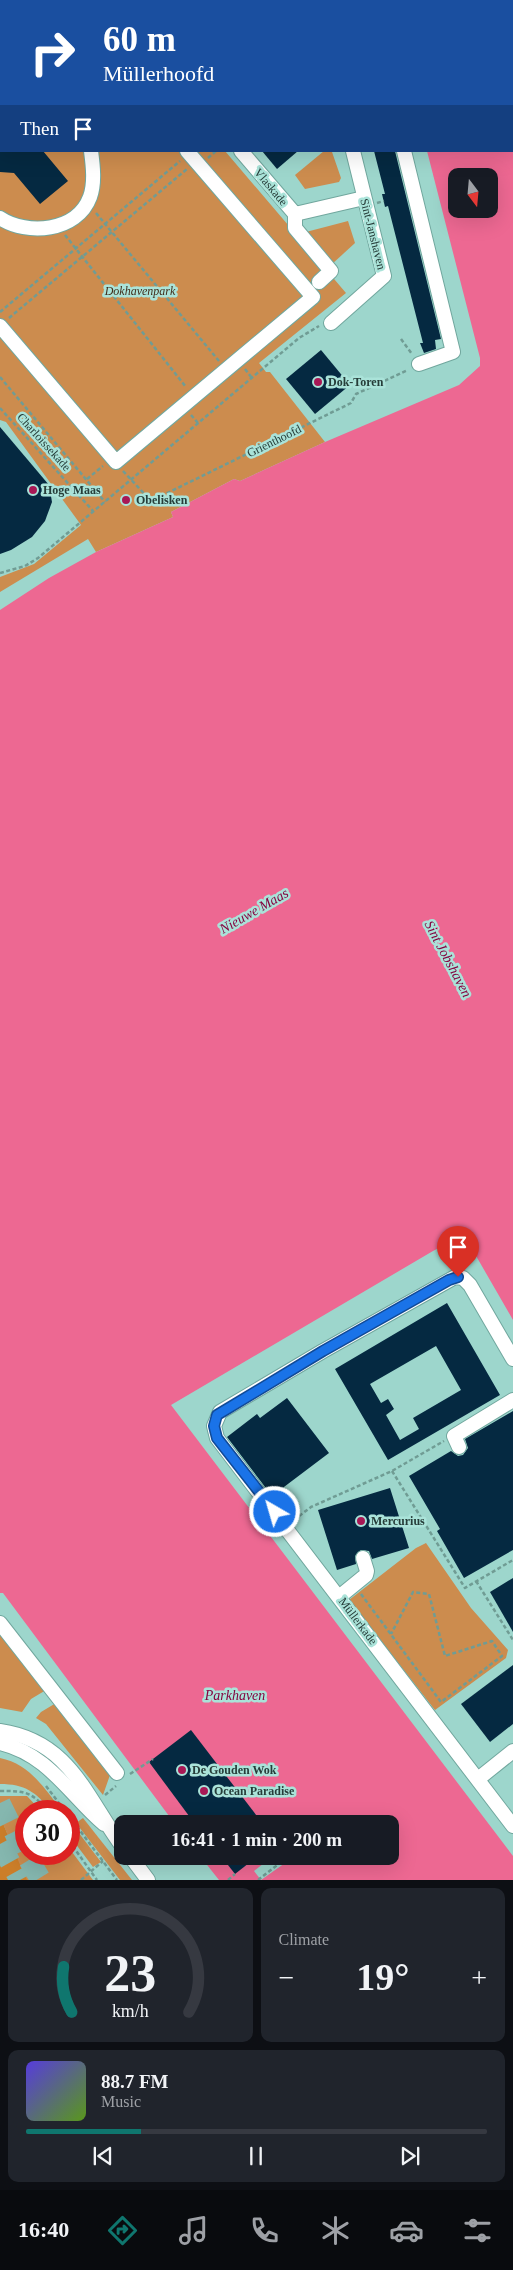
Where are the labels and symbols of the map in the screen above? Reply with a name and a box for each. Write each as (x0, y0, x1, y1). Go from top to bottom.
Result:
street label: Vlaskade (251, 165, 291, 209)
north arrow (448, 168, 498, 218)
street label: Sint-Janshaven (357, 197, 389, 271)
park label: Dokhavenpark (104, 284, 176, 298)
place label: Dok-Toren (328, 375, 384, 389)
marker: Dok-Toren (312, 376, 324, 388)
street label: Charloissekade (14, 410, 74, 474)
street label: Grienthoofd (245, 422, 303, 460)
place label: Hoge Maas (43, 483, 101, 497)
marker: Hoge Maas (27, 484, 39, 496)
place label: Obelisken (136, 493, 188, 507)
marker: Obelisken (120, 494, 132, 506)
water label: Nieuwe Maas (216, 885, 291, 937)
water label: Sint Jobshaven (422, 918, 474, 1000)
pin (437, 1226, 479, 1277)
position arrow (248, 1485, 300, 1537)
place label: Mercurius (371, 1514, 425, 1528)
marker: Mercurius (355, 1515, 367, 1527)
street label: Müllerkade (336, 1595, 380, 1647)
water label: Parkhaven (204, 1688, 265, 1703)
place label: De Gouden Wok (192, 1763, 277, 1777)
marker: De Gouden Wok (176, 1764, 188, 1776)
place label: Ocean Paradise (214, 1784, 295, 1798)
marker: Ocean Paradise (198, 1785, 210, 1797)
speed limit sign: 30 (15, 1800, 80, 1865)

